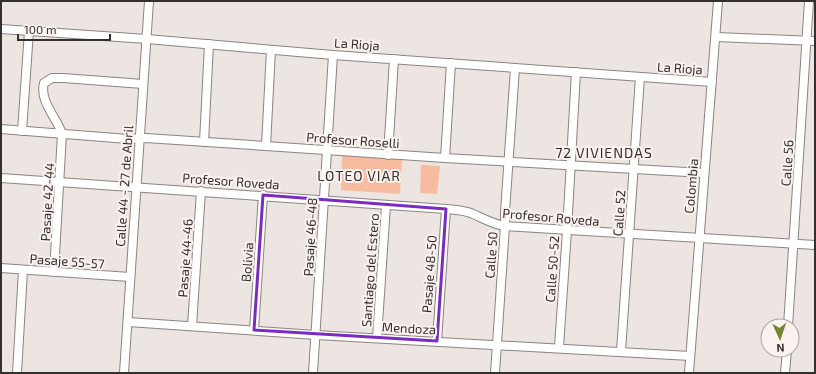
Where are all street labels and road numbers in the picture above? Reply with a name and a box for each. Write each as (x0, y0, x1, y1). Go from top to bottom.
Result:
street label: La Rioja (334, 34, 380, 54)
street label: La Rioja (657, 58, 703, 78)
street label: Calle 44 - 27 de Abril (112, 125, 136, 247)
street label: Profesor Roselli (306, 129, 400, 151)
street label: Calle 56 (777, 139, 797, 187)
street label: Colombia (681, 158, 701, 214)
street label: Pasaje 42-44 (37, 162, 57, 242)
street label: Profesor Roveda (182, 170, 280, 192)
street label: Calle 52 (609, 189, 629, 237)
street label: Pasaje 46-48 (300, 197, 320, 277)
street label: Profesor Roveda (502, 205, 600, 229)
street label: Santiago del Estero (358, 213, 382, 327)
street label: Pasaje 44-46 (174, 218, 196, 298)
street label: Calle 50 (481, 231, 501, 279)
street label: Pasaje 48-50 (418, 234, 440, 314)
street label: Calle 50-52 (542, 235, 562, 303)
street label: Bolivia (238, 242, 256, 282)
street label: Pasaje 55-57 (29, 250, 105, 272)
street label: Mendoza (381, 319, 437, 337)

